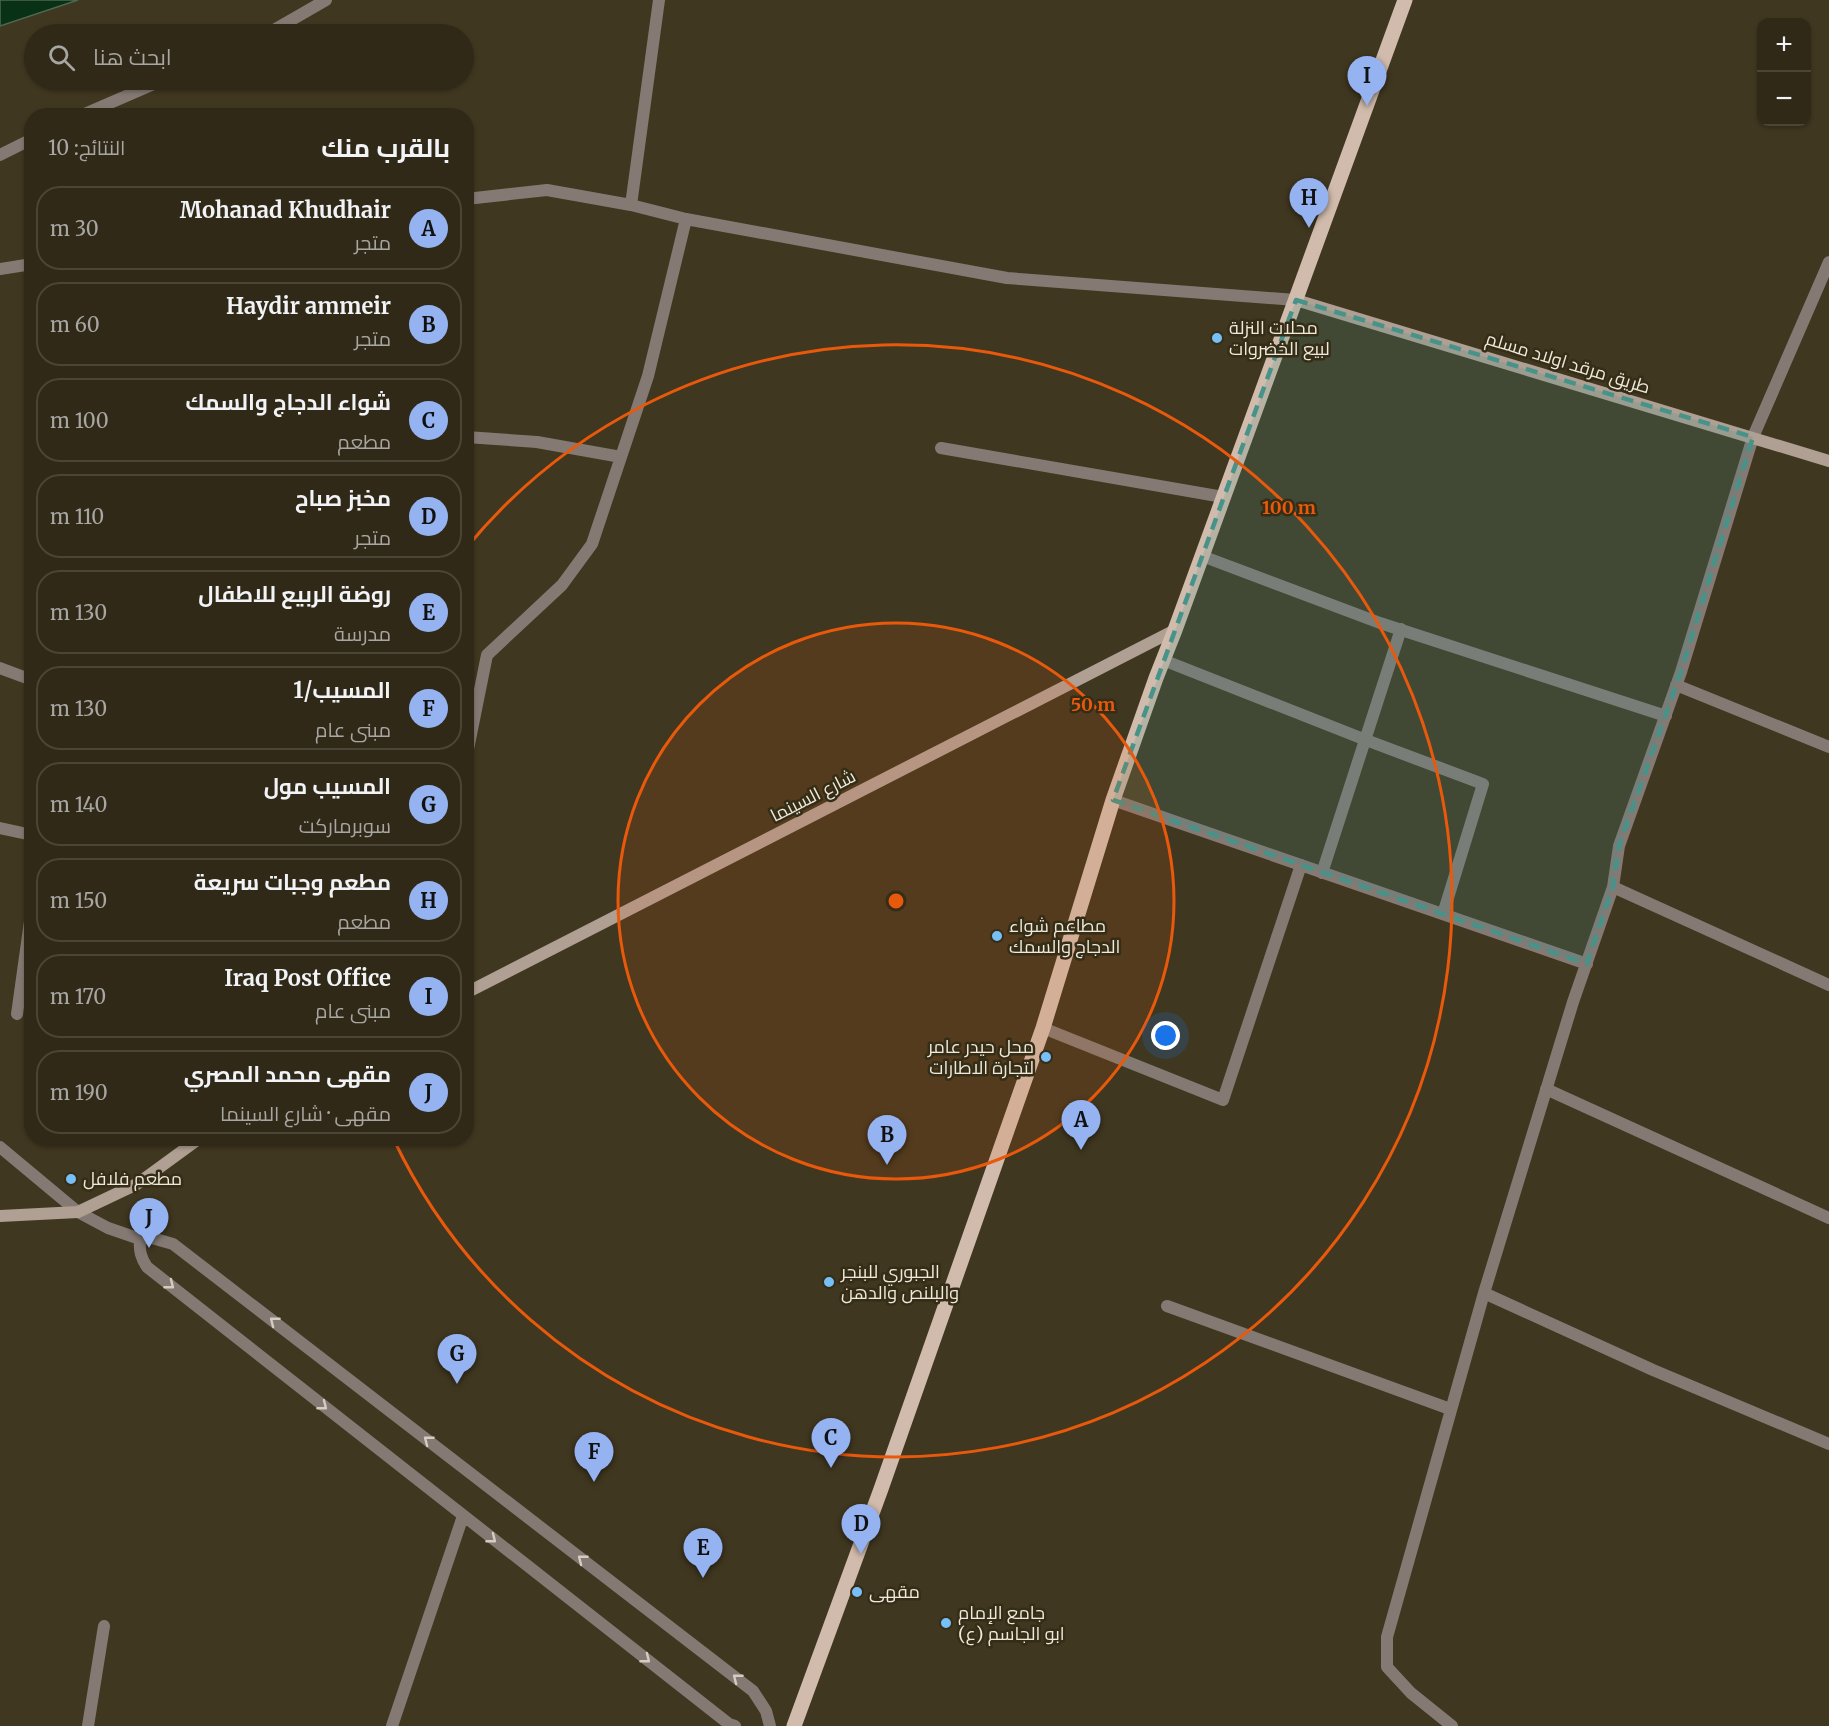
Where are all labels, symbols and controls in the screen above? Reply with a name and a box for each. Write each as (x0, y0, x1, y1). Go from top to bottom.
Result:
map controls (1757, 18, 1811, 126)
button: + (1757, 18, 1811, 72)
search box (24, 24, 474, 90)
icon: search (45, 41, 78, 74)
text: ابحث هنا (93, 43, 172, 71)
pin: I (1348, 57, 1386, 106)
button: − (1757, 72, 1811, 126)
text: بالقرب منك (321, 131, 450, 164)
text: النتائج: 10 (48, 135, 125, 160)
pin: H (1290, 178, 1328, 228)
text: Mohanad Khudhair (180, 196, 391, 224)
text: 30 m (50, 216, 99, 241)
text: A (421, 216, 436, 241)
text: متجر (354, 230, 391, 255)
text: Haydir ammeir (226, 292, 391, 320)
text: 60 m (50, 312, 100, 337)
text: B (422, 312, 436, 337)
place label: محلات النزلة لبيع الخضروات (1229, 316, 1330, 361)
text: متجر (354, 326, 391, 351)
street label: طريق مرقد اولاد مسلم (1483, 327, 1653, 399)
marker: محلات النزلة لبيع الخضروات (1210, 331, 1224, 345)
text: شواء الدجاج والسمك (186, 388, 391, 416)
text: 100 m (50, 408, 109, 433)
text: C (422, 408, 435, 433)
text: مطعم (337, 429, 391, 454)
text: مخبز صباح (295, 484, 391, 512)
text: 100 m (1262, 496, 1316, 519)
text: 110 m (50, 504, 104, 529)
text: D (421, 504, 436, 529)
text: متجر (354, 525, 391, 550)
text: روضة الربيع للاطفال (198, 580, 391, 608)
text: 130 m (50, 600, 107, 625)
text: E (422, 600, 435, 625)
text: مدرسة (334, 621, 391, 646)
text: المسيب/1 (293, 676, 391, 704)
text: 50 m (1071, 693, 1115, 716)
text: 130 m (50, 696, 107, 721)
text: F (422, 696, 435, 721)
text: مبنى عام (315, 717, 391, 742)
street label: شارع السينما (766, 764, 860, 828)
text: المسيب مول (264, 772, 391, 800)
text: 140 m (50, 792, 108, 817)
text: G (421, 792, 436, 817)
text: سوبرماركت (299, 813, 391, 838)
text: مطعم وجبات سريعة (194, 868, 391, 896)
text: 150 m (50, 888, 107, 913)
text: H (420, 888, 437, 913)
centre of rings (886, 891, 906, 911)
text: مطعم (337, 909, 391, 934)
place label: مطاعم شواء الدجاج والسمك (1009, 914, 1120, 959)
marker: مطاعم شواء الدجاج والسمك (990, 929, 1004, 943)
text: Iraq Post Office (224, 964, 391, 992)
text: 170 m (50, 984, 106, 1009)
text: I (425, 984, 433, 1009)
text: مبنى عام (315, 998, 391, 1023)
your location (1151, 1021, 1180, 1050)
place label: محل حيدر عامر لتجارة الاطارات (927, 1035, 1034, 1079)
marker: محل حيدر عامر لتجارة الاطارات (1039, 1050, 1053, 1064)
text: مقهى محمد المصري (184, 1060, 391, 1088)
text: 190 m (50, 1080, 108, 1105)
text: J (425, 1080, 433, 1105)
pin: A (1062, 1100, 1100, 1150)
text: مقهى · شارع السينما (220, 1101, 391, 1126)
pin: B (868, 1116, 906, 1165)
place label: مطعم فلافل (83, 1167, 182, 1191)
marker: مطعم فلافل (64, 1172, 78, 1186)
pin: J (130, 1198, 168, 1248)
place label: الجبوري للبنجر والبلنص والدهن (840, 1260, 959, 1304)
marker: الجبوري للبنجر والبلنص والدهن (822, 1275, 836, 1289)
one-way arrow (163, 1277, 174, 1288)
one-way arrow (269, 1318, 280, 1329)
pin: G (438, 1334, 476, 1384)
one-way arrow (316, 1398, 327, 1409)
pin: C (812, 1418, 850, 1468)
pin: F (574, 1432, 614, 1482)
one-way arrow (424, 1437, 435, 1448)
pin: D (842, 1504, 880, 1554)
pin: E (684, 1528, 722, 1578)
one-way arrow (486, 1532, 497, 1543)
one-way arrow (578, 1556, 589, 1567)
place label: مقهى (869, 1580, 920, 1603)
marker: مقهى (850, 1585, 864, 1599)
place label: جامع الإمام ابو الجاسم (ع) (958, 1601, 1065, 1646)
marker: جامع الإمام ابو الجاسم (ع) (939, 1616, 953, 1630)
one-way arrow (640, 1652, 651, 1663)
one-way arrow (733, 1675, 744, 1686)

